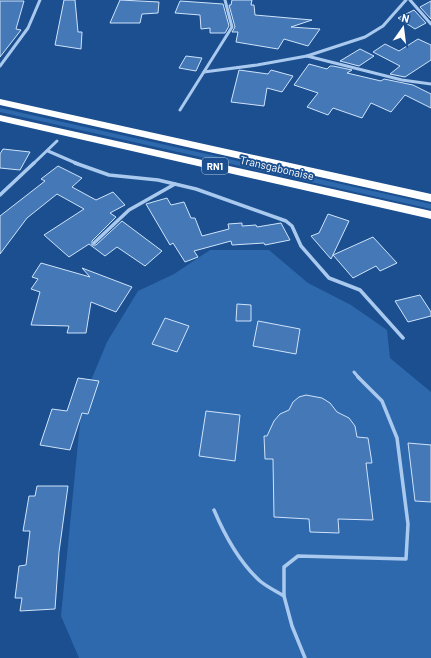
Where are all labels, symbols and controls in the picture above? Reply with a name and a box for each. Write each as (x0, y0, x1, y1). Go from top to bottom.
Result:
north arrow (383, 8, 423, 48)
text: N (400, 11, 411, 25)
street label: Transgabonaise (239, 153, 315, 182)
road number: RN1 (202, 158, 228, 174)

